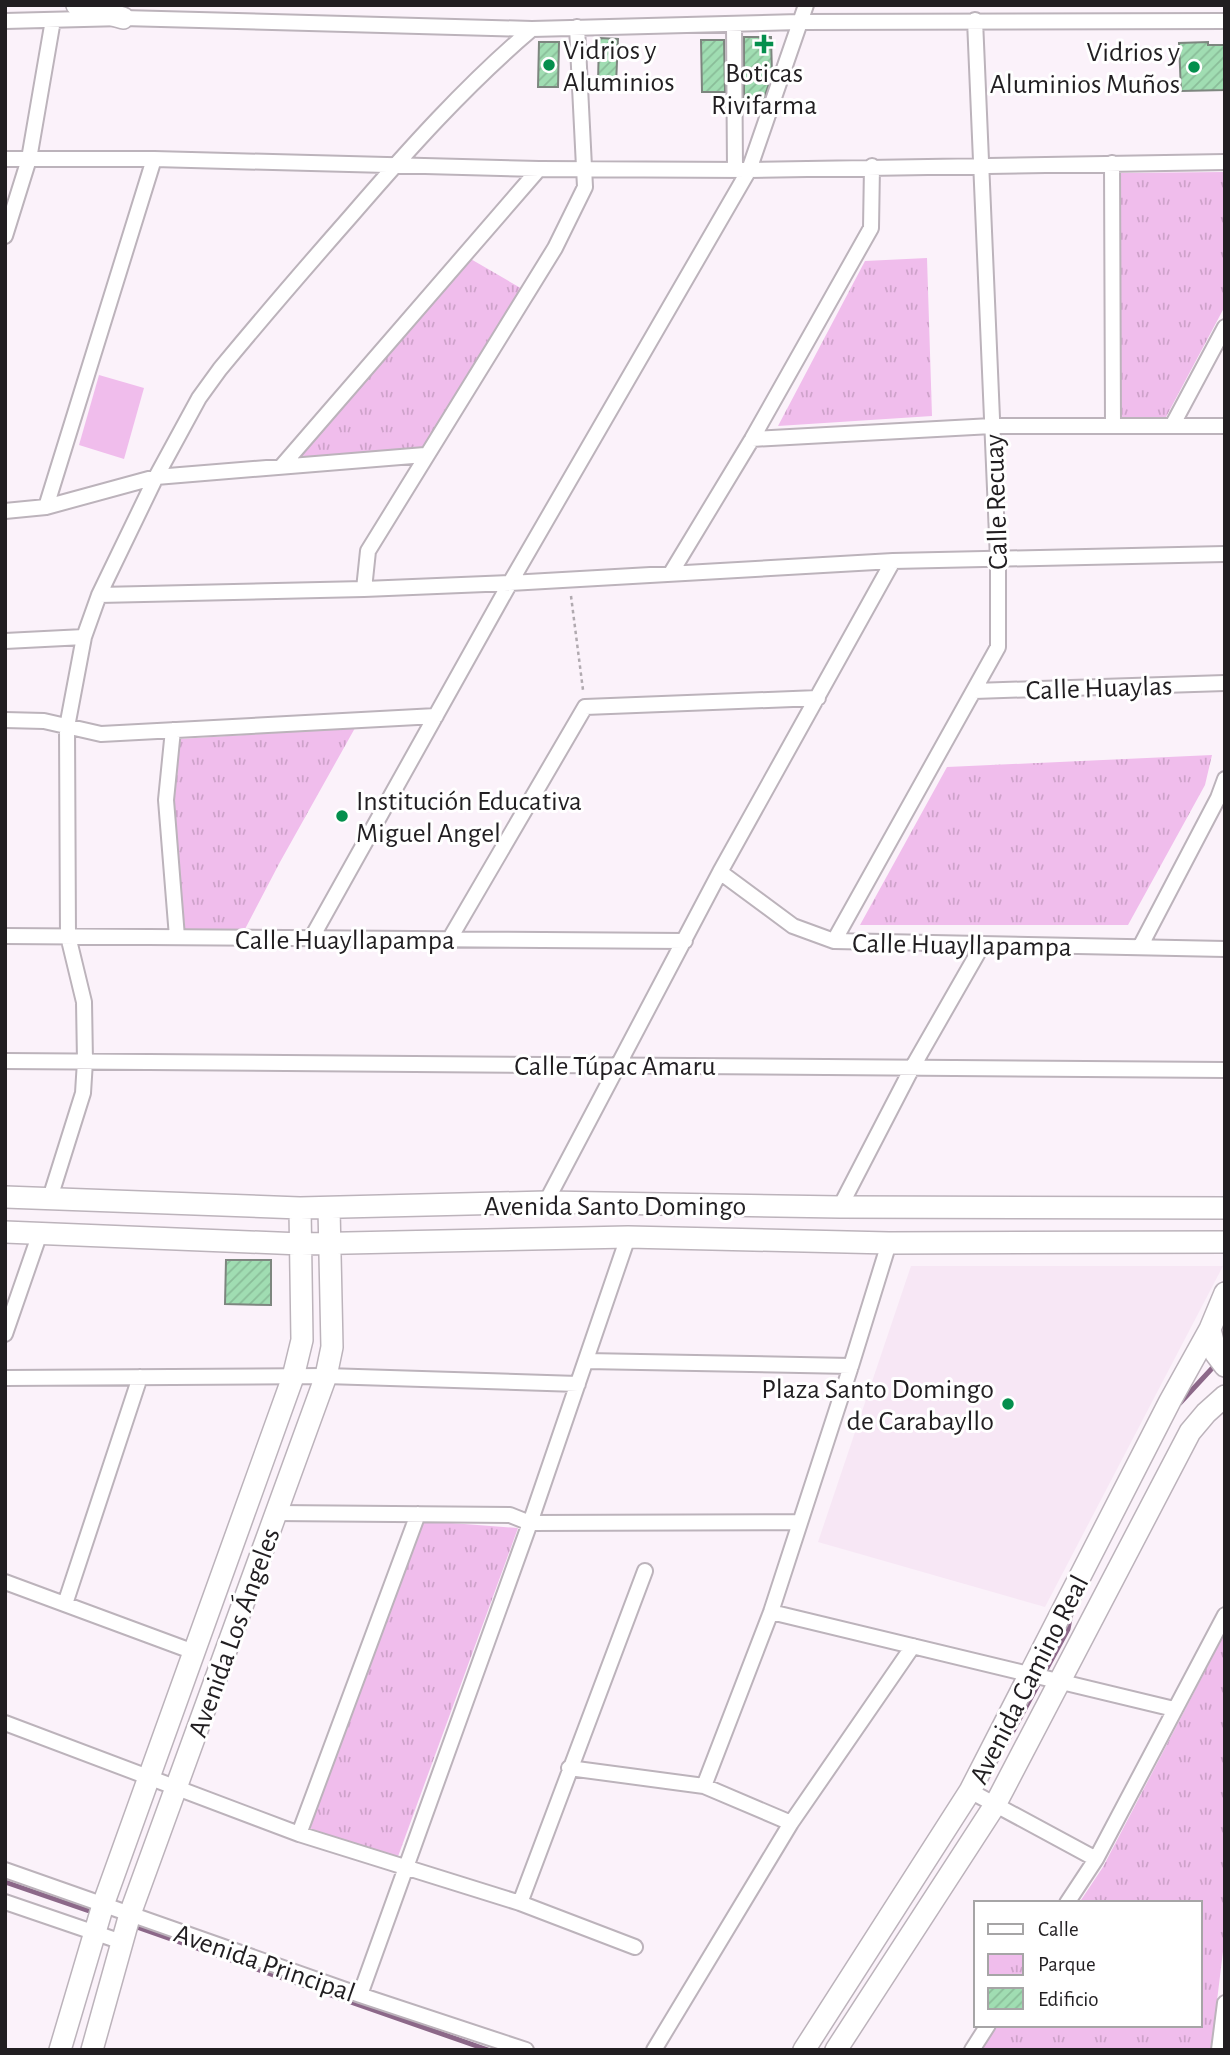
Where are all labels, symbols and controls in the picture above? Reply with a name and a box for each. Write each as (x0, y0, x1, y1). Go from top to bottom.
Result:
marker: Boticas Rivifarma (756, 36, 772, 52)
place label: Vidrios y Aluminios (563, 37, 675, 97)
place label: Vidrios y Aluminios Muños (990, 39, 1180, 99)
marker: Vidrios y Aluminios (541, 57, 557, 73)
marker: Vidrios y Aluminios Muños (1186, 59, 1202, 75)
place label: Boticas Rivifarma (711, 60, 817, 120)
street label: Calle Recuay (981, 433, 1013, 570)
street label: Calle Huaylas (1025, 672, 1173, 706)
place label: Institución Educativa Miguel Angel (356, 788, 582, 848)
marker: Institución Educativa Miguel Angel (334, 808, 350, 824)
street label: Calle Huayllapampa (235, 927, 455, 955)
street label: Calle Huayllapampa (852, 930, 1072, 962)
street label: Calle Túpac Amaru (514, 1053, 716, 1081)
street label: Avenida Santo Domingo (484, 1193, 746, 1221)
place label: Plaza Santo Domingo de Carabayllo (761, 1376, 994, 1436)
marker: Plaza Santo Domingo de Carabayllo (1000, 1396, 1016, 1412)
street label: Avenida Los Ángeles (181, 1523, 286, 1741)
street label: Avenida Camino Real (965, 1571, 1094, 1789)
legend (974, 1901, 1202, 2027)
text: Calle (1038, 1919, 1079, 1940)
street label: Avenida Principal (170, 1920, 358, 2008)
text: Parque (1038, 1954, 1096, 1975)
text: Edificio (1038, 1989, 1099, 2010)

